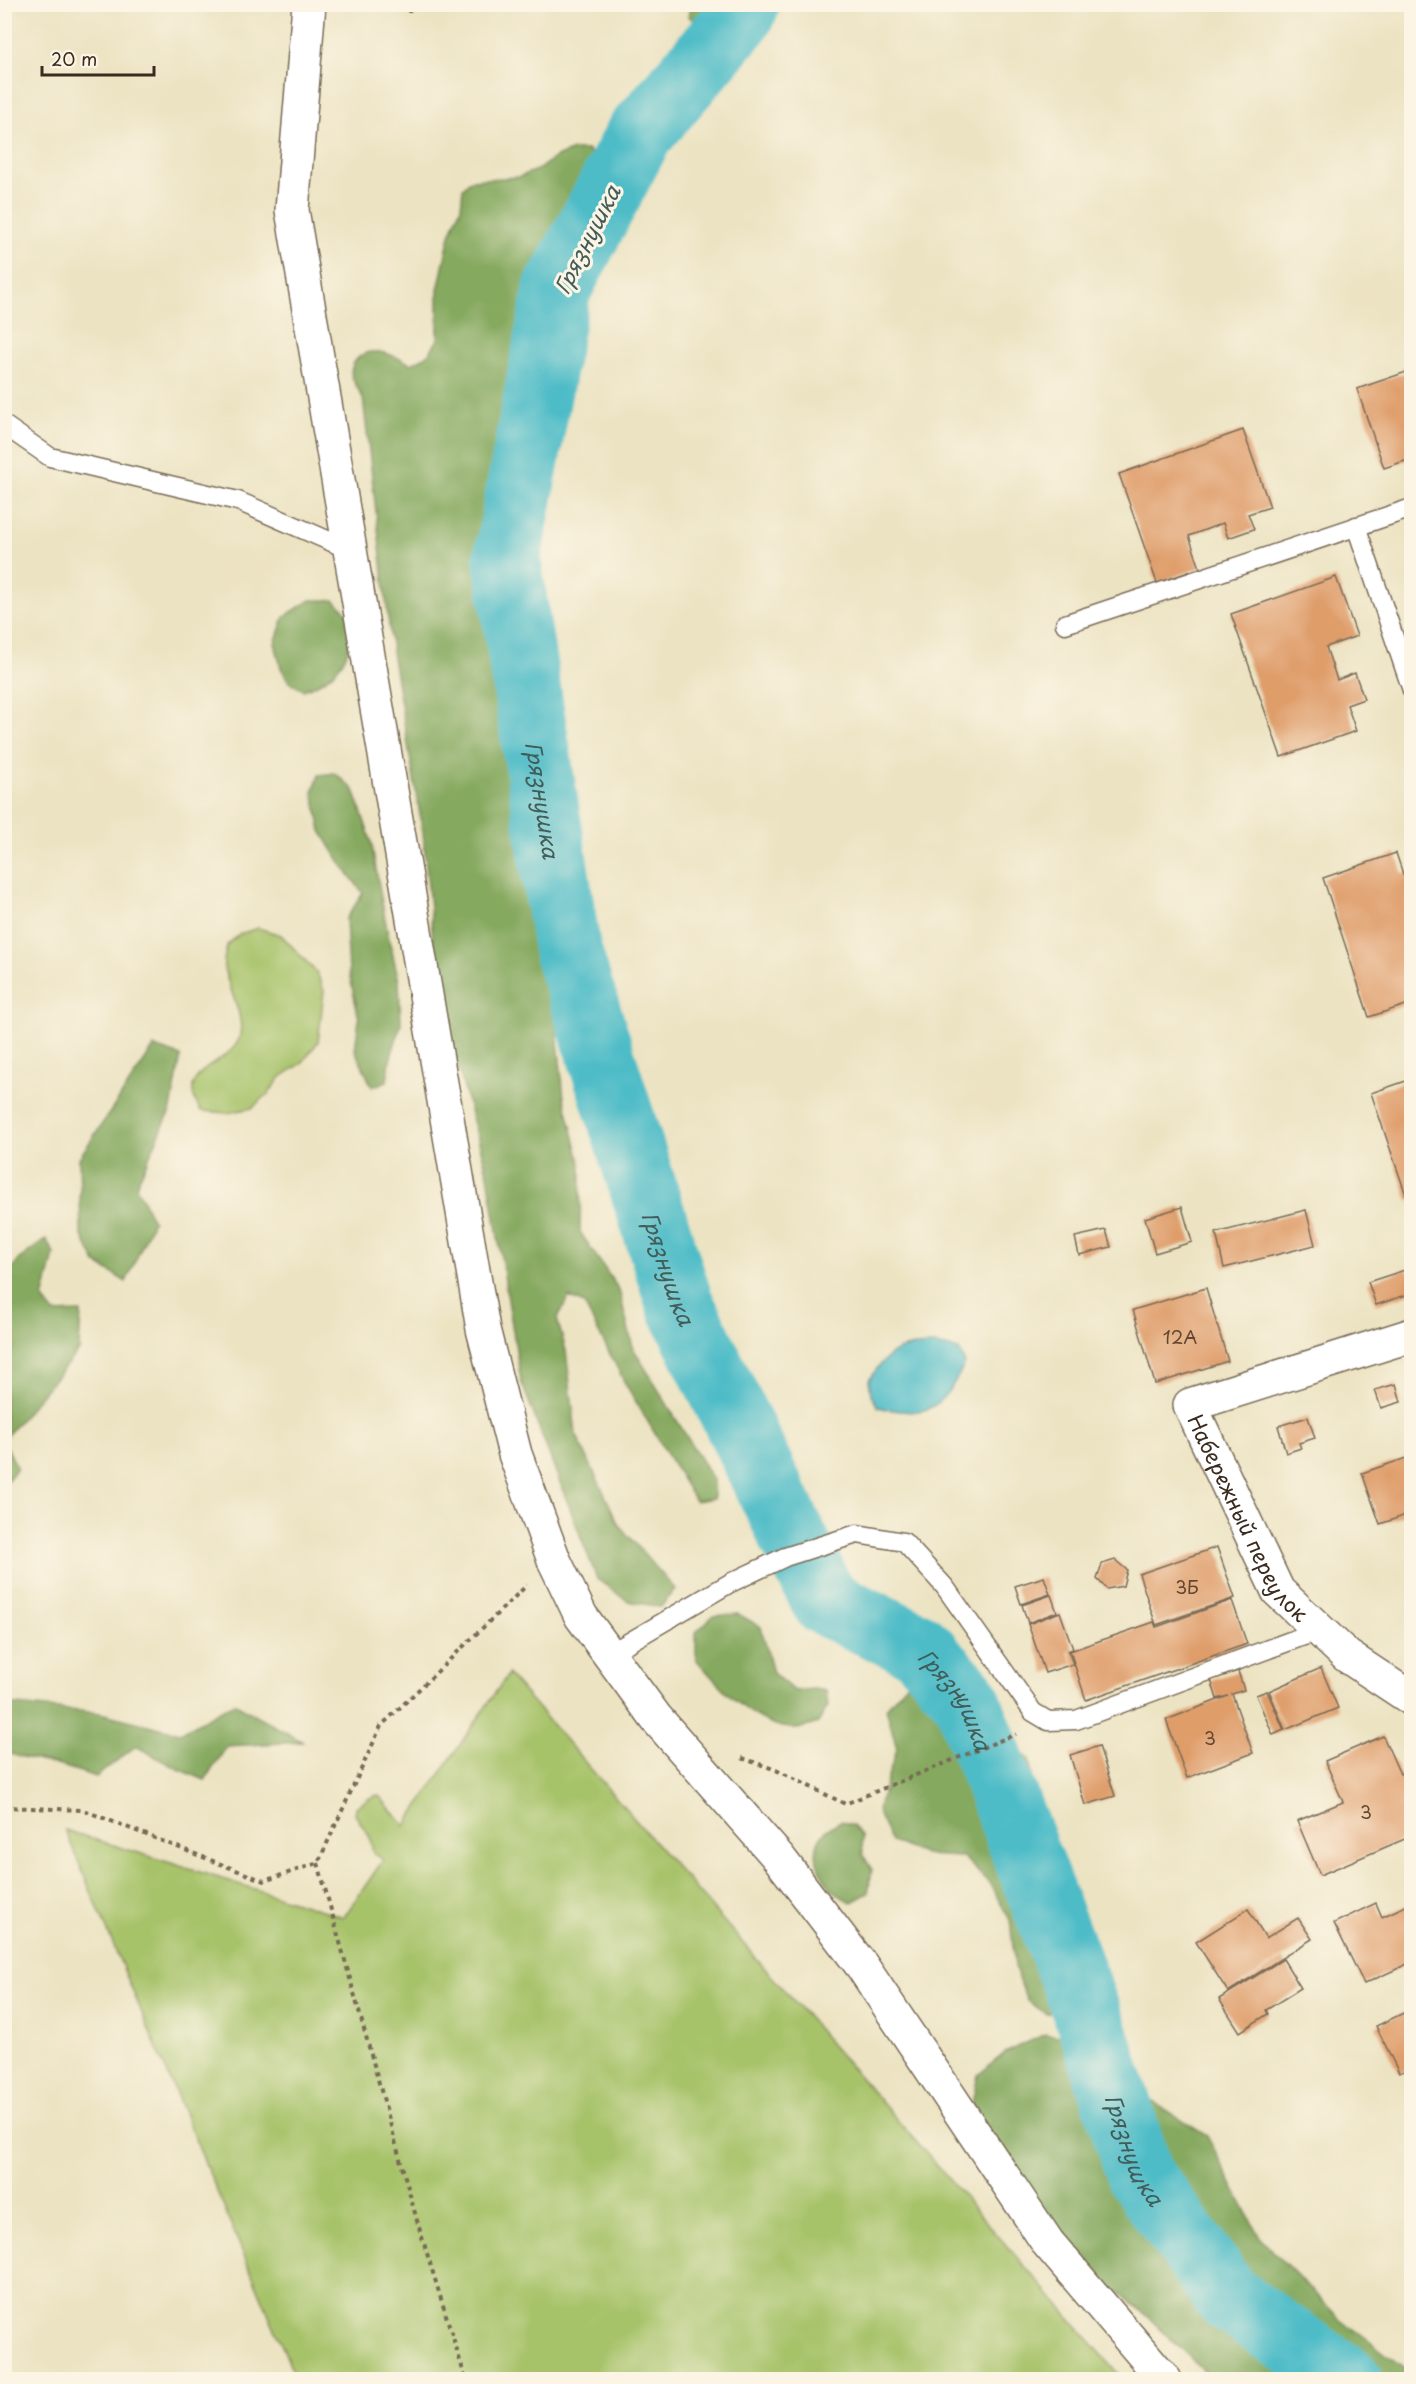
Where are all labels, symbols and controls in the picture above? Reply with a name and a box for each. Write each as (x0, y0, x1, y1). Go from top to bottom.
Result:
scale bar (42, 39, 154, 77)
text: 20 m (51, 45, 97, 72)
water label: Грязнушка (545, 178, 628, 299)
water label: Грязнушка (519, 739, 569, 862)
water label: Грязнушка (635, 1207, 705, 1332)
house number: 12А (1163, 1323, 1198, 1350)
street label: Набережный переулок (1180, 1408, 1317, 1629)
house number: 3Б (1175, 1573, 1199, 1600)
water label: Грязнушка (912, 1640, 1002, 1757)
house number: 3 (1204, 1724, 1216, 1751)
house number: 3 (1360, 1798, 1372, 1825)
water label: Грязнушка (1098, 2089, 1173, 2213)

